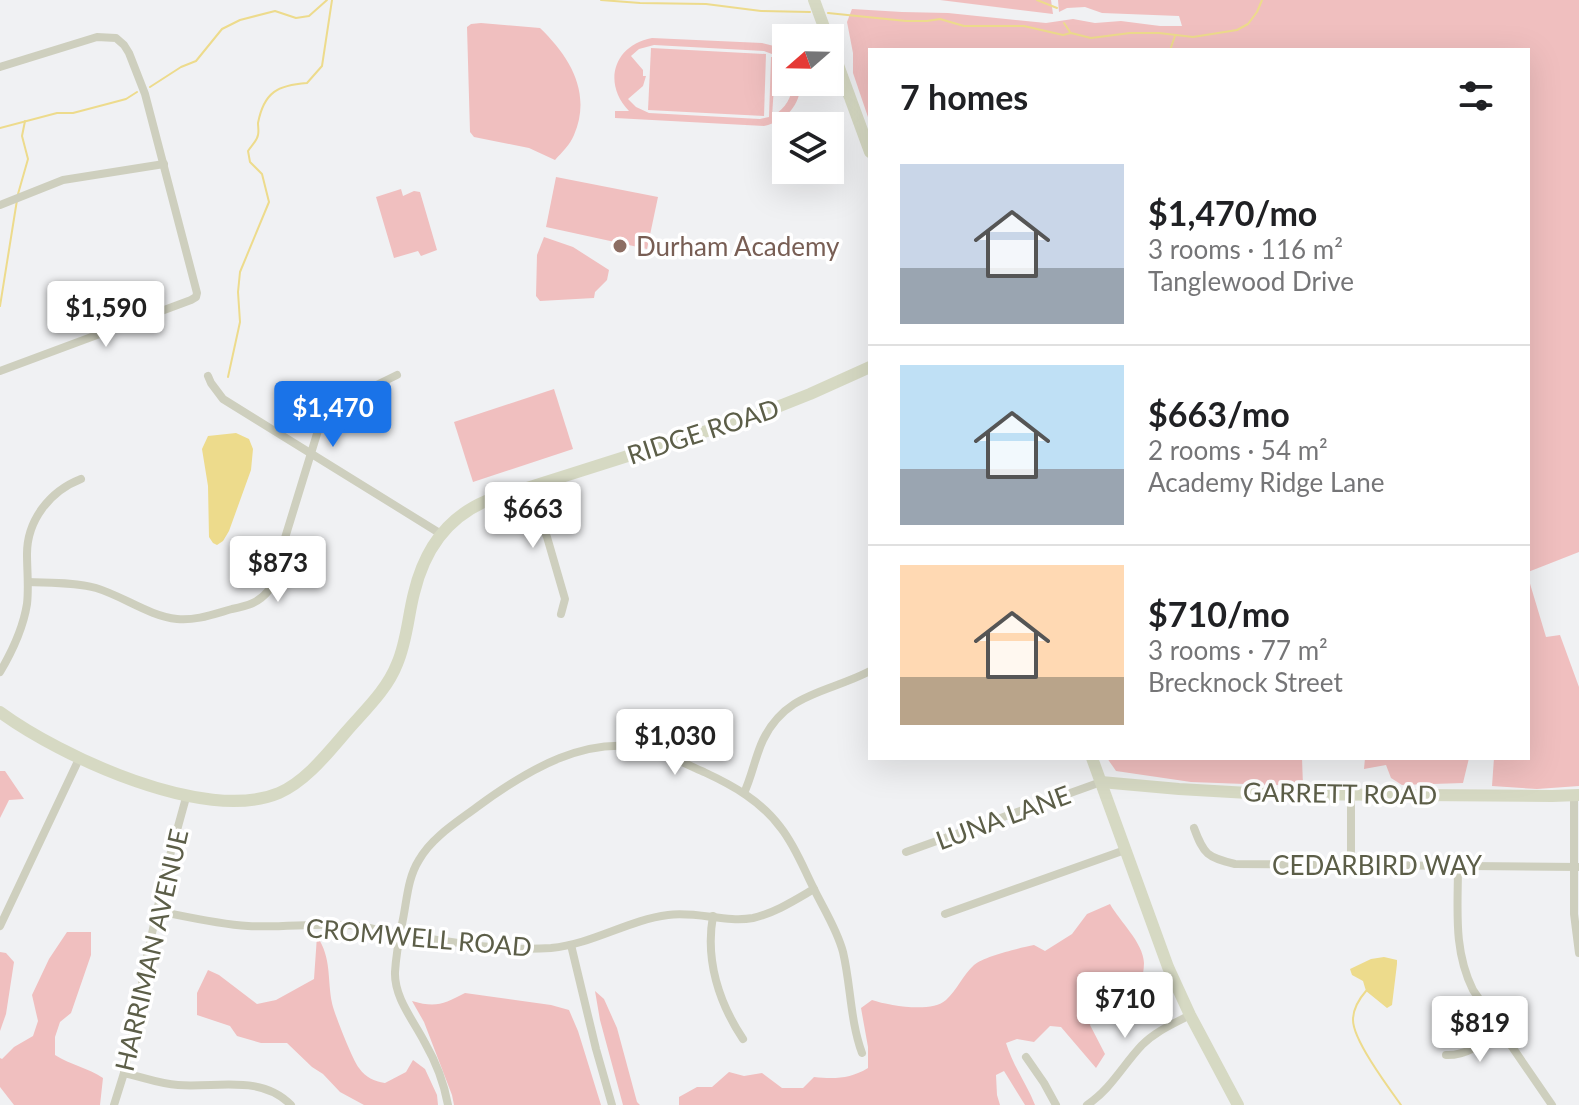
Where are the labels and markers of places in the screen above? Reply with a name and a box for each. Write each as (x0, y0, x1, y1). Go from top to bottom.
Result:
place label: Durham Academy (636, 230, 840, 262)
marker: Durham Academy (611, 237, 629, 255)
pin: $1,590 (41, 281, 171, 349)
pin: $1,470 (268, 381, 398, 449)
pin: $663 (486, 482, 580, 550)
pin: $873 (231, 536, 325, 604)
pin: $1,030 (610, 709, 740, 777)
pin: $710 (1078, 972, 1172, 1040)
pin: $819 (1433, 996, 1527, 1064)

